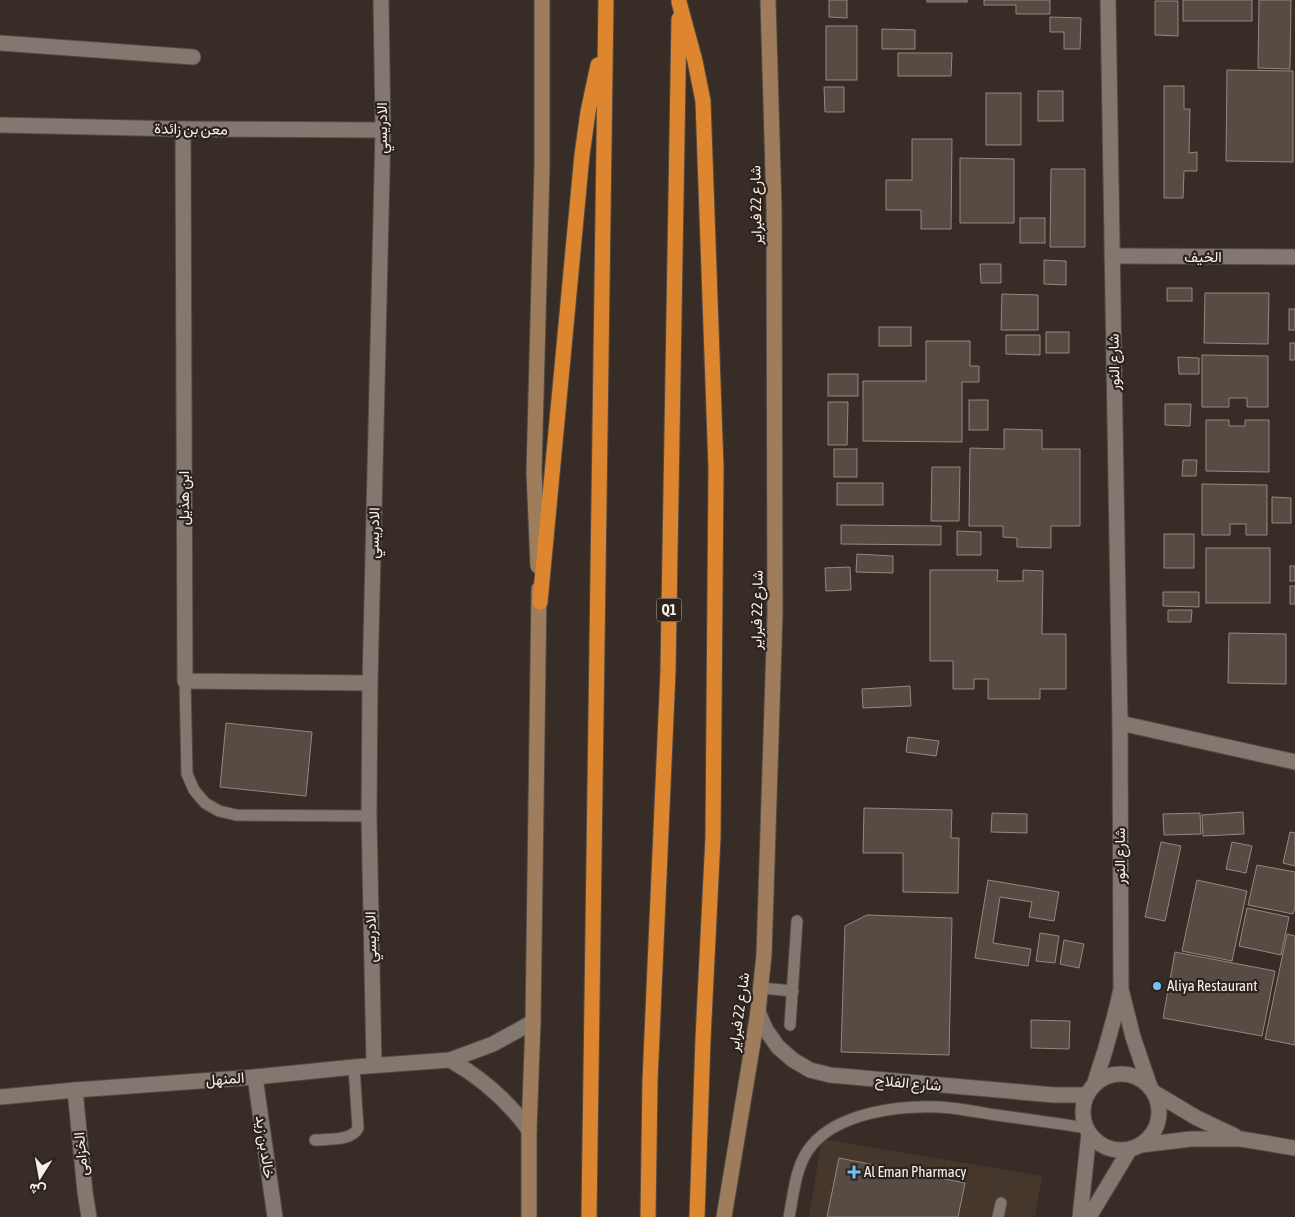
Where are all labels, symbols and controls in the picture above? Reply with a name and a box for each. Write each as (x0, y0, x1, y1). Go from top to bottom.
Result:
street label: الادريسي (373, 102, 395, 154)
street label: معن بن زائدة (154, 119, 228, 140)
street label: شارع 22 فبراير (746, 165, 768, 246)
street label: الخيف (1184, 248, 1222, 266)
street label: شارع النور (1105, 333, 1126, 392)
street label: ابن هذيل (175, 471, 194, 525)
street label: الادريسي (365, 507, 387, 559)
street label: شارع 22 فبراير (747, 570, 769, 651)
road number: Q1 (656, 598, 682, 622)
street label: شارع النور (1111, 827, 1131, 885)
street label: الادريسي (362, 911, 384, 963)
street label: شارع 22 فبراير (724, 971, 755, 1054)
place label: Aliya Restaurant (1167, 977, 1258, 994)
marker: Aliya Restaurant (1151, 980, 1163, 992)
street label: المنهل (205, 1069, 245, 1089)
street label: شارع الفلاح (874, 1071, 942, 1097)
street label: خالد بن زيد (251, 1114, 278, 1180)
street label: الخزامى (70, 1131, 93, 1177)
north arrow (15, 1152, 65, 1202)
place label: Al Eman Pharmacy (864, 1163, 966, 1180)
marker: Al Eman Pharmacy (848, 1166, 860, 1178)
text: ش (28, 1179, 47, 1199)

